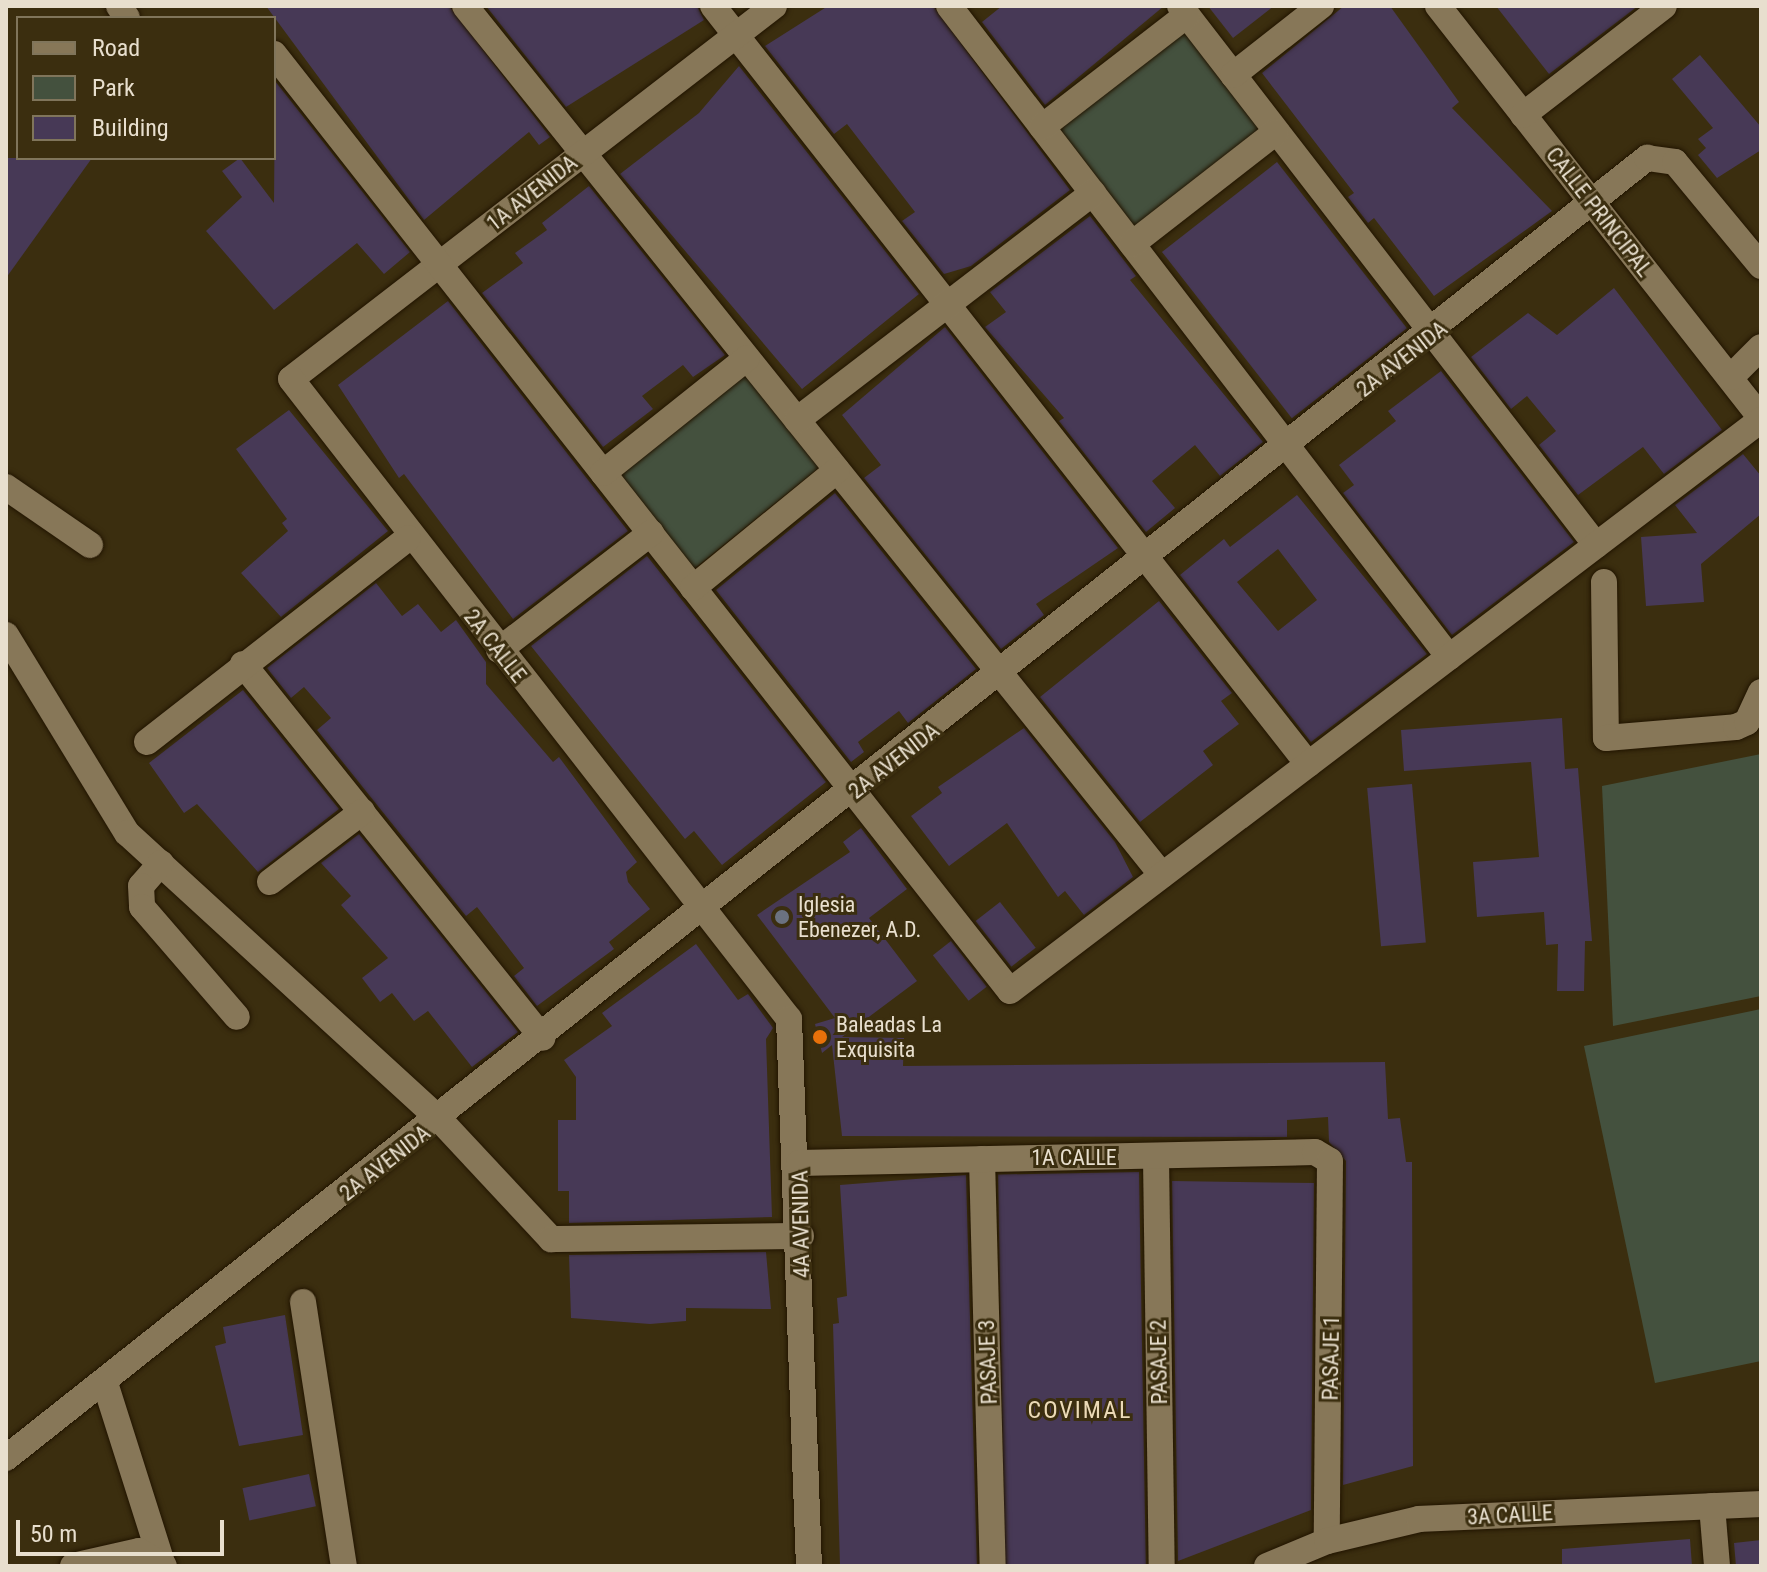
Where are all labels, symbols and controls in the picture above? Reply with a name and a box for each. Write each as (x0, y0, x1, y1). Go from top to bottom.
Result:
legend (16, 16, 276, 160)
text: Road (92, 34, 140, 62)
text: Park (92, 74, 135, 102)
text: Building (92, 114, 169, 142)
street label: CALLE PRINCIPAL (1540, 142, 1658, 282)
street label: 1A AVENIDA (481, 149, 583, 237)
street label: 2A AVENIDA (1351, 315, 1453, 403)
street label: 2A CALLE (458, 604, 532, 688)
street label: 2A AVENIDA (843, 717, 945, 805)
place label: Iglesia Ebenezer, A.D. (798, 891, 921, 942)
marker: Iglesia Ebenezer, A.D. (773, 908, 791, 926)
place label: Baleadas La Exquisita (836, 1011, 942, 1062)
marker: Baleadas La Exquisita (811, 1028, 829, 1046)
street label: 2A AVENIDA (334, 1119, 436, 1207)
street label: 1A CALLE (1031, 1145, 1117, 1171)
street label: 4A AVENIDA (787, 1170, 815, 1278)
street label: PASAJE 1 (1317, 1315, 1345, 1401)
street label: PASAJE 3 (973, 1319, 1003, 1405)
street label: PASAJE 2 (1145, 1319, 1173, 1405)
district label: COVIMAL (1028, 1397, 1132, 1425)
street label: 3A CALLE (1467, 1500, 1553, 1530)
scale bar (20, 1504, 228, 1554)
text: 50 m (30, 1520, 77, 1548)

